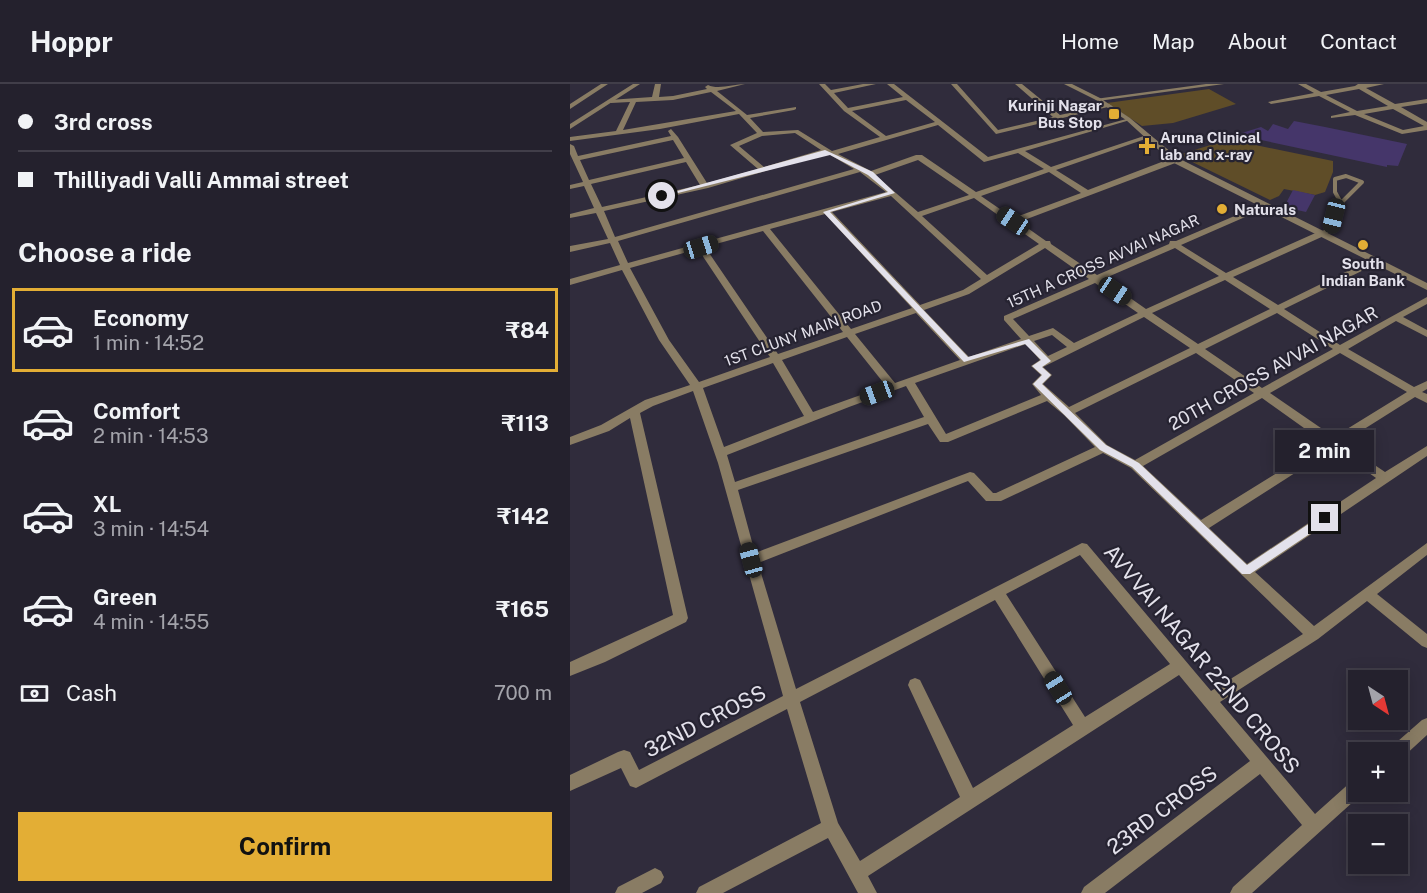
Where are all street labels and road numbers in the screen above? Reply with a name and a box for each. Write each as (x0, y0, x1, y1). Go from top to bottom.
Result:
street label: 15TH A CROSS AVVAI NAGAR (1004, 211, 1202, 311)
street label: 1ST CLUNY MAIN ROAD (722, 297, 884, 369)
street label: 20TH CROSS AVVAI NAGAR (1165, 302, 1381, 434)
street label: AVVVAI NAGAR 22ND CROSS (1099, 539, 1305, 779)
street label: 32ND CROSS (640, 680, 770, 762)
street label: 23RD CROSS (1102, 760, 1222, 860)

